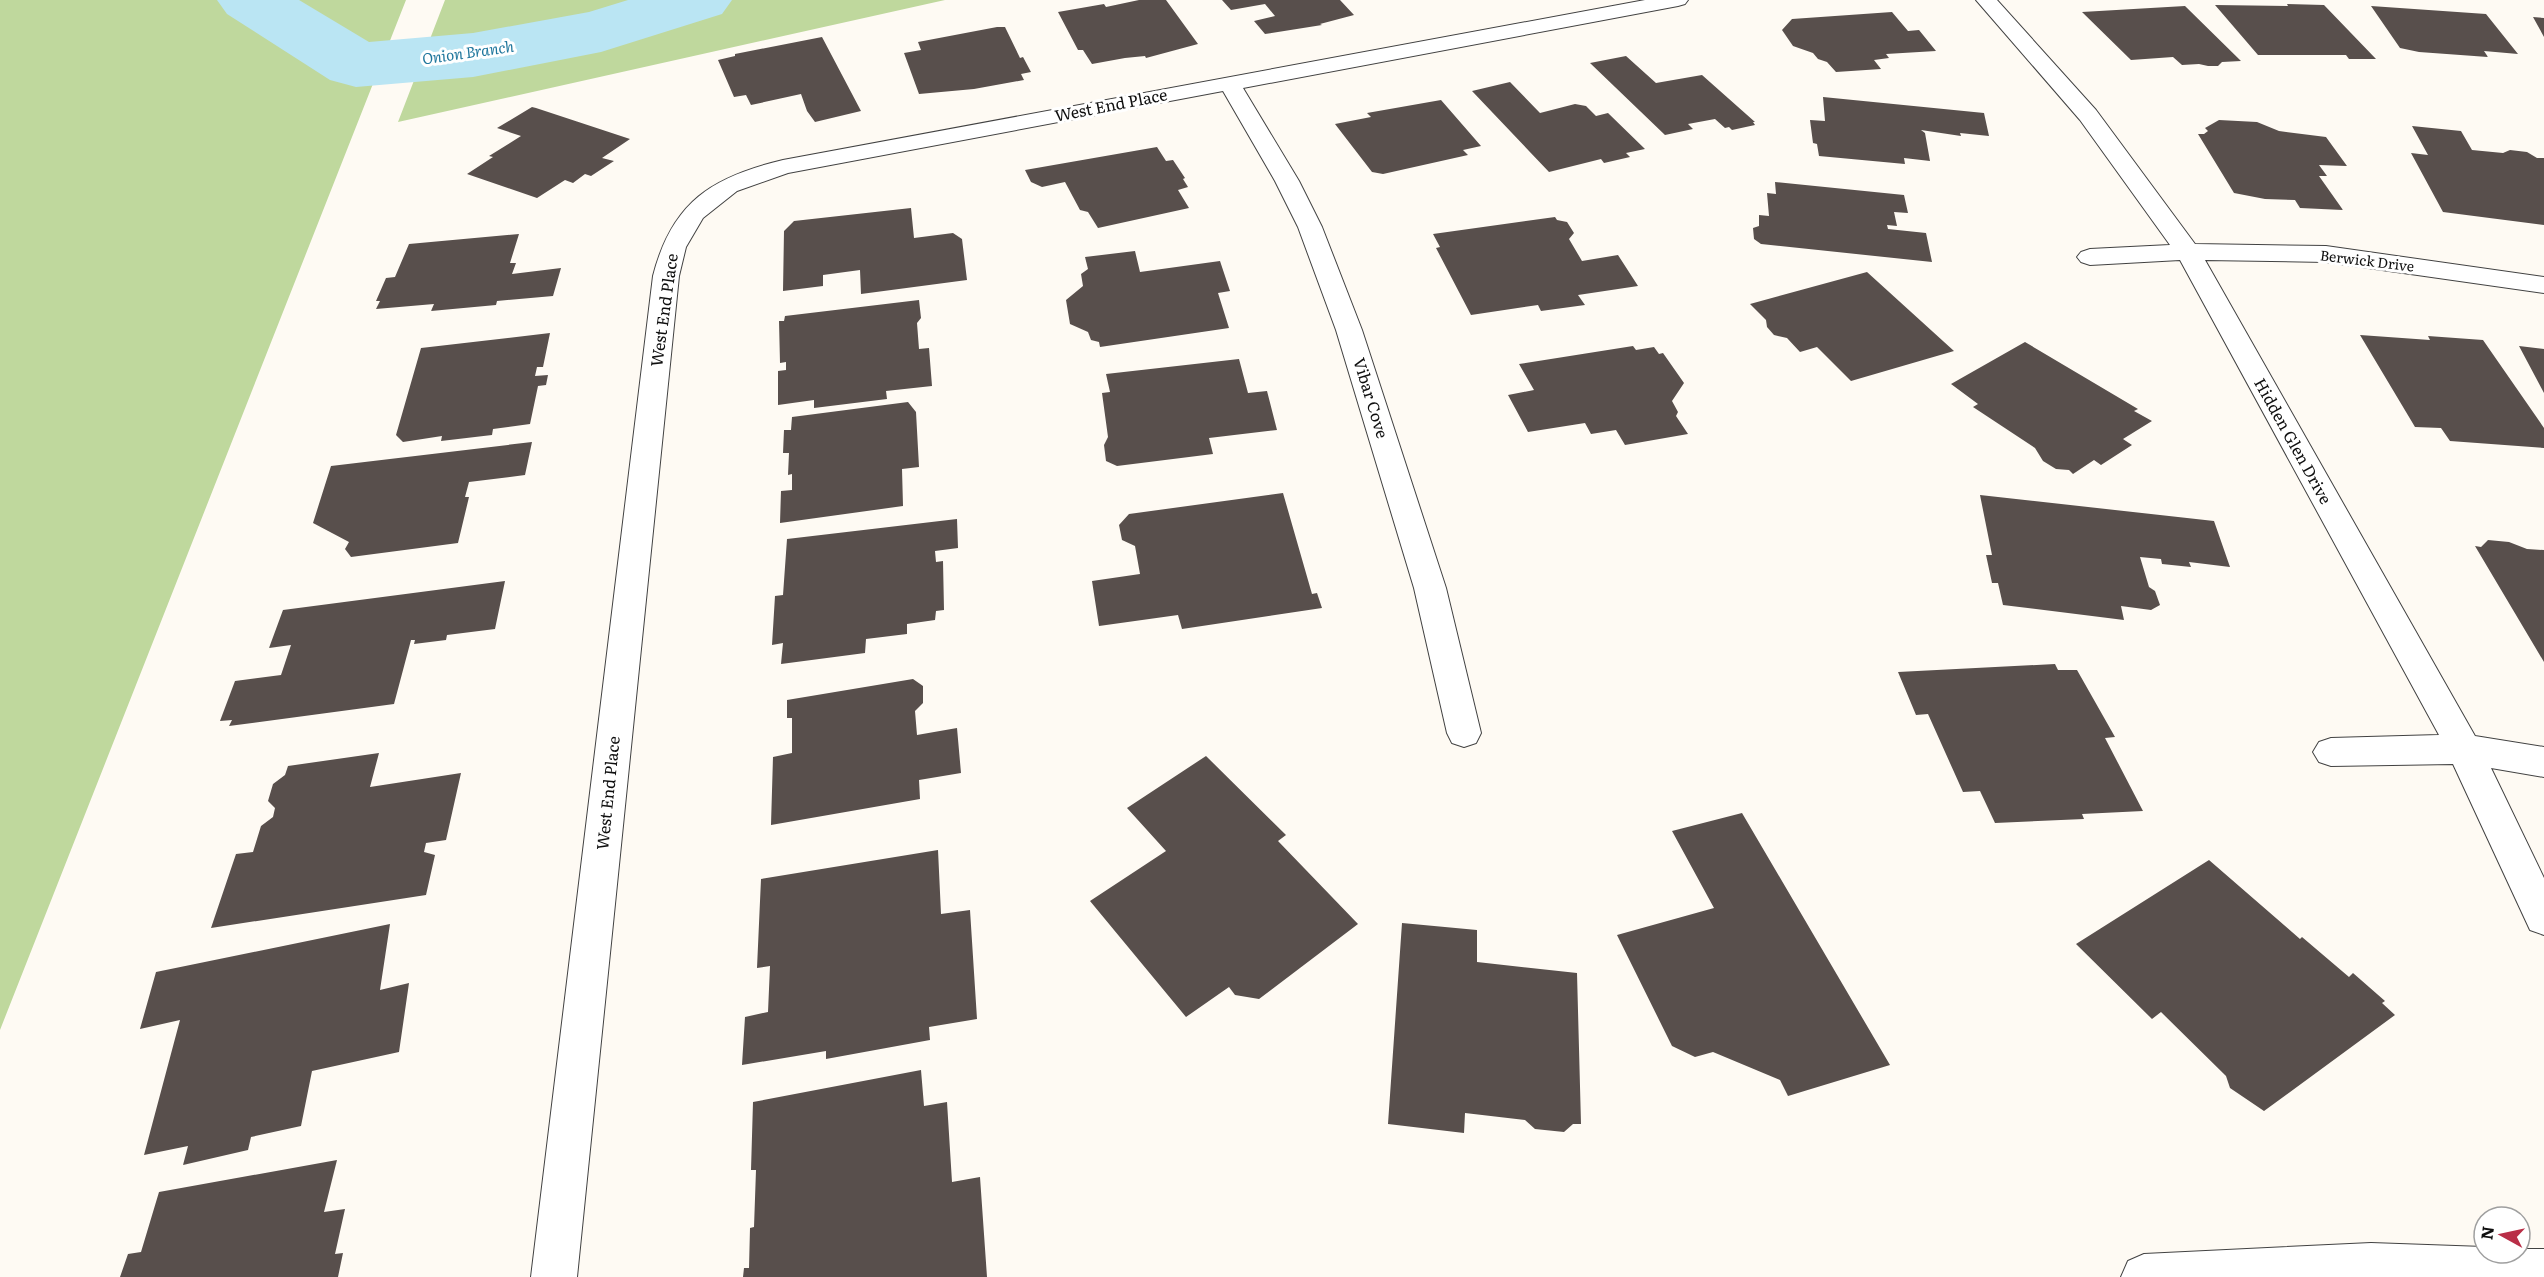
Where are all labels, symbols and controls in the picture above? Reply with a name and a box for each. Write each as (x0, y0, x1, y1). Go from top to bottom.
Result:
water label: Onion Branch (420, 34, 515, 69)
street label: West End Place (1052, 81, 1169, 127)
street label: Berwick Drive (2319, 244, 2415, 276)
street label: West End Place (643, 252, 683, 368)
street label: Vibar Cove (1348, 354, 1396, 441)
street label: Hidden Glen Drive (2249, 373, 2339, 508)
street label: West End Place (589, 735, 625, 851)
north arrow (2472, 1205, 2532, 1265)
text: N (2473, 1224, 2499, 1241)

